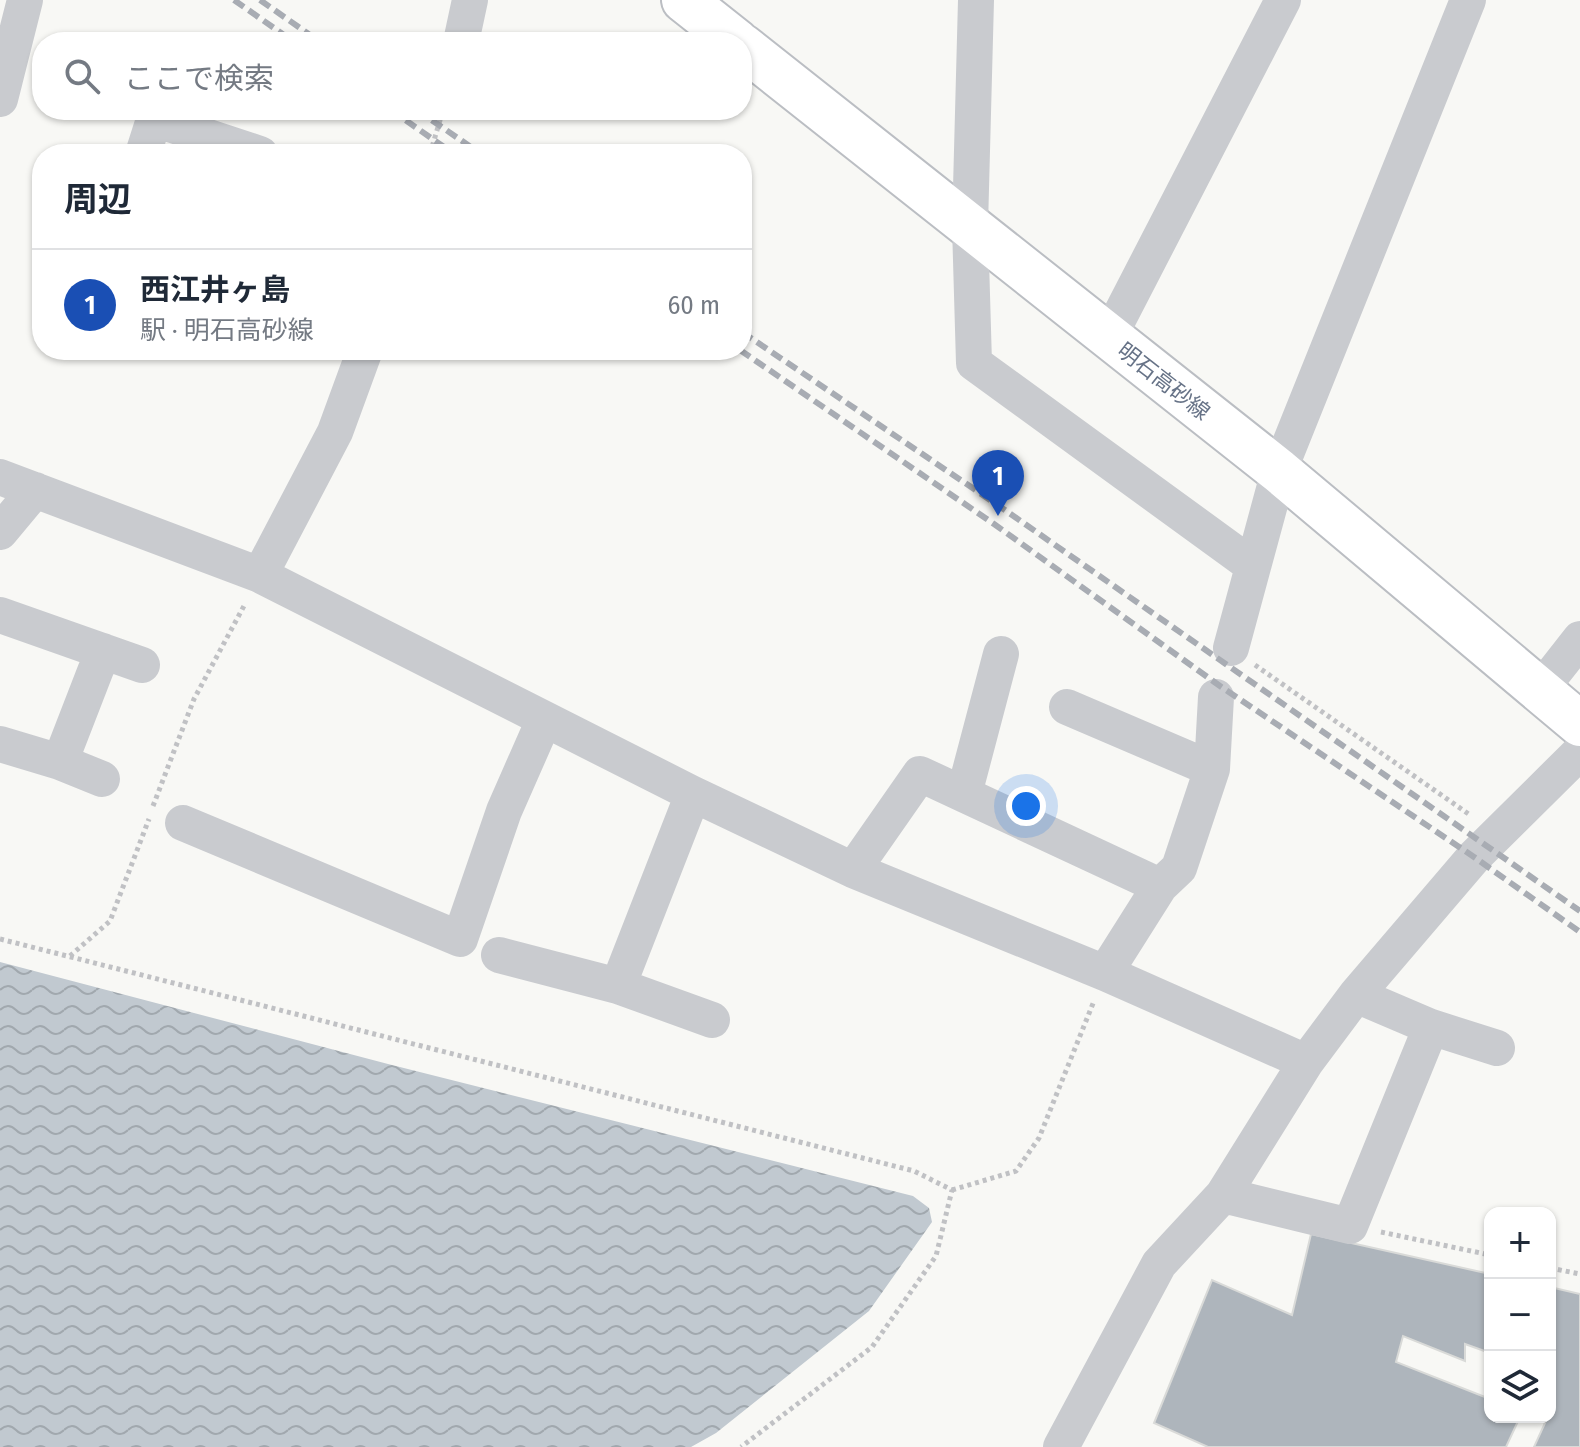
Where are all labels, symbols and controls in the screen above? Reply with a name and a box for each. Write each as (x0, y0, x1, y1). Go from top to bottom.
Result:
search box (32, 32, 752, 120)
icon: search (60, 54, 104, 98)
text: ここで検索 (124, 61, 274, 97)
text: 周辺 (64, 179, 132, 220)
text: 西江井ヶ島 (140, 272, 290, 308)
text: 1 (85, 290, 96, 321)
text: 60 m (667, 290, 720, 321)
text: 駅 · 明石高砂線 (140, 315, 314, 346)
street label: 明石高砂線 (1112, 337, 1215, 426)
pin: 1 (972, 450, 1024, 516)
your location (1006, 786, 1046, 826)
map controls (1484, 1207, 1556, 1423)
button: + (1484, 1207, 1556, 1279)
button: − (1484, 1279, 1556, 1351)
button: layers (1484, 1351, 1556, 1423)

